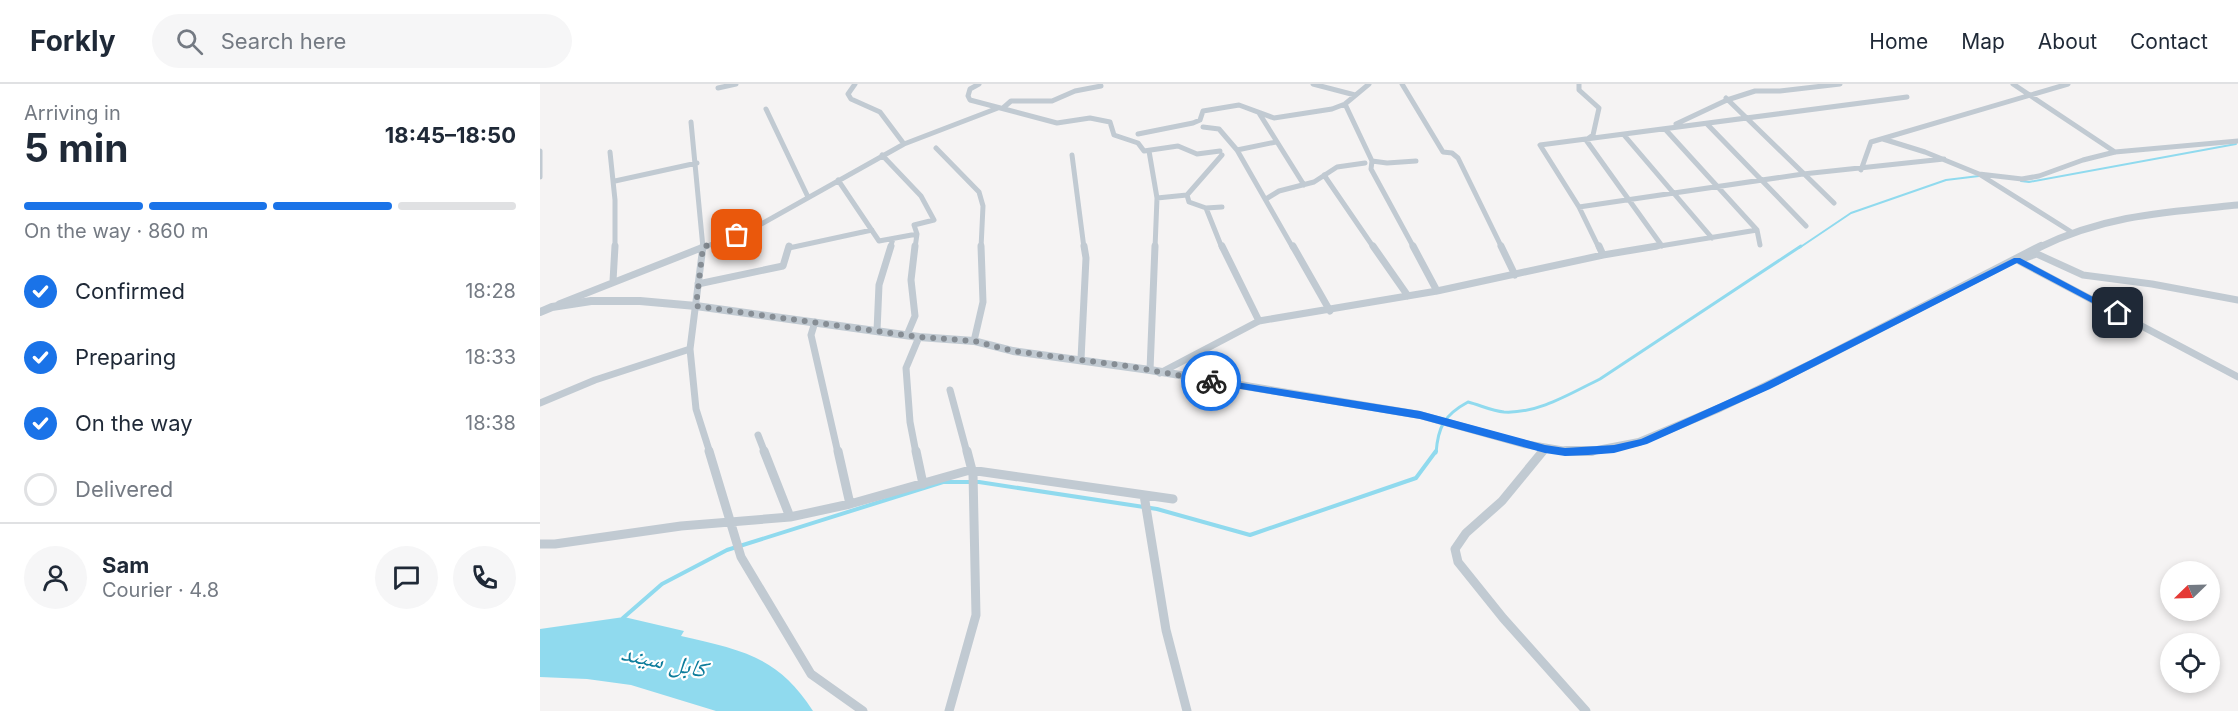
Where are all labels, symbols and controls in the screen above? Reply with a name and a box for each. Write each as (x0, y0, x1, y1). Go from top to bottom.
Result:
search box (152, 14, 572, 68)
text: Forkly (30, 24, 116, 58)
icon: search (173, 25, 206, 58)
text: Search here (221, 28, 346, 54)
text: Home (1869, 29, 1928, 54)
text: Map (1961, 29, 2005, 54)
text: About (2038, 29, 2097, 54)
text: Contact (2130, 29, 2208, 54)
text: Arriving in (24, 101, 121, 125)
text: 18:45–18:50 (385, 122, 516, 148)
text: 5 min (24, 124, 129, 171)
pin (711, 209, 762, 260)
icon: bag (720, 218, 753, 251)
text: On the way · 860 m (24, 219, 208, 243)
icon: check (24, 275, 57, 308)
text: Confirmed (75, 278, 185, 304)
text: 18:28 (465, 279, 516, 303)
pin (2092, 287, 2143, 338)
icon: home (2101, 296, 2134, 329)
icon: check (24, 341, 57, 374)
text: Preparing (75, 344, 176, 370)
text: 18:33 (465, 345, 516, 369)
courier (1181, 351, 1241, 411)
icon: bike (1195, 365, 1228, 398)
icon: check (24, 407, 57, 440)
text: On the way (75, 410, 193, 436)
text: 18:38 (465, 411, 516, 435)
text: Delivered (75, 476, 173, 502)
button: person (24, 546, 87, 609)
button: chat (375, 546, 438, 609)
button: phone (453, 546, 516, 609)
text: Sam (102, 552, 149, 578)
north arrow (2160, 561, 2220, 621)
map controls (2160, 561, 2220, 693)
text: Courier · 4.8 (102, 578, 219, 602)
button: locate (2160, 633, 2220, 693)
water label: کابل سيند (619, 637, 713, 685)

